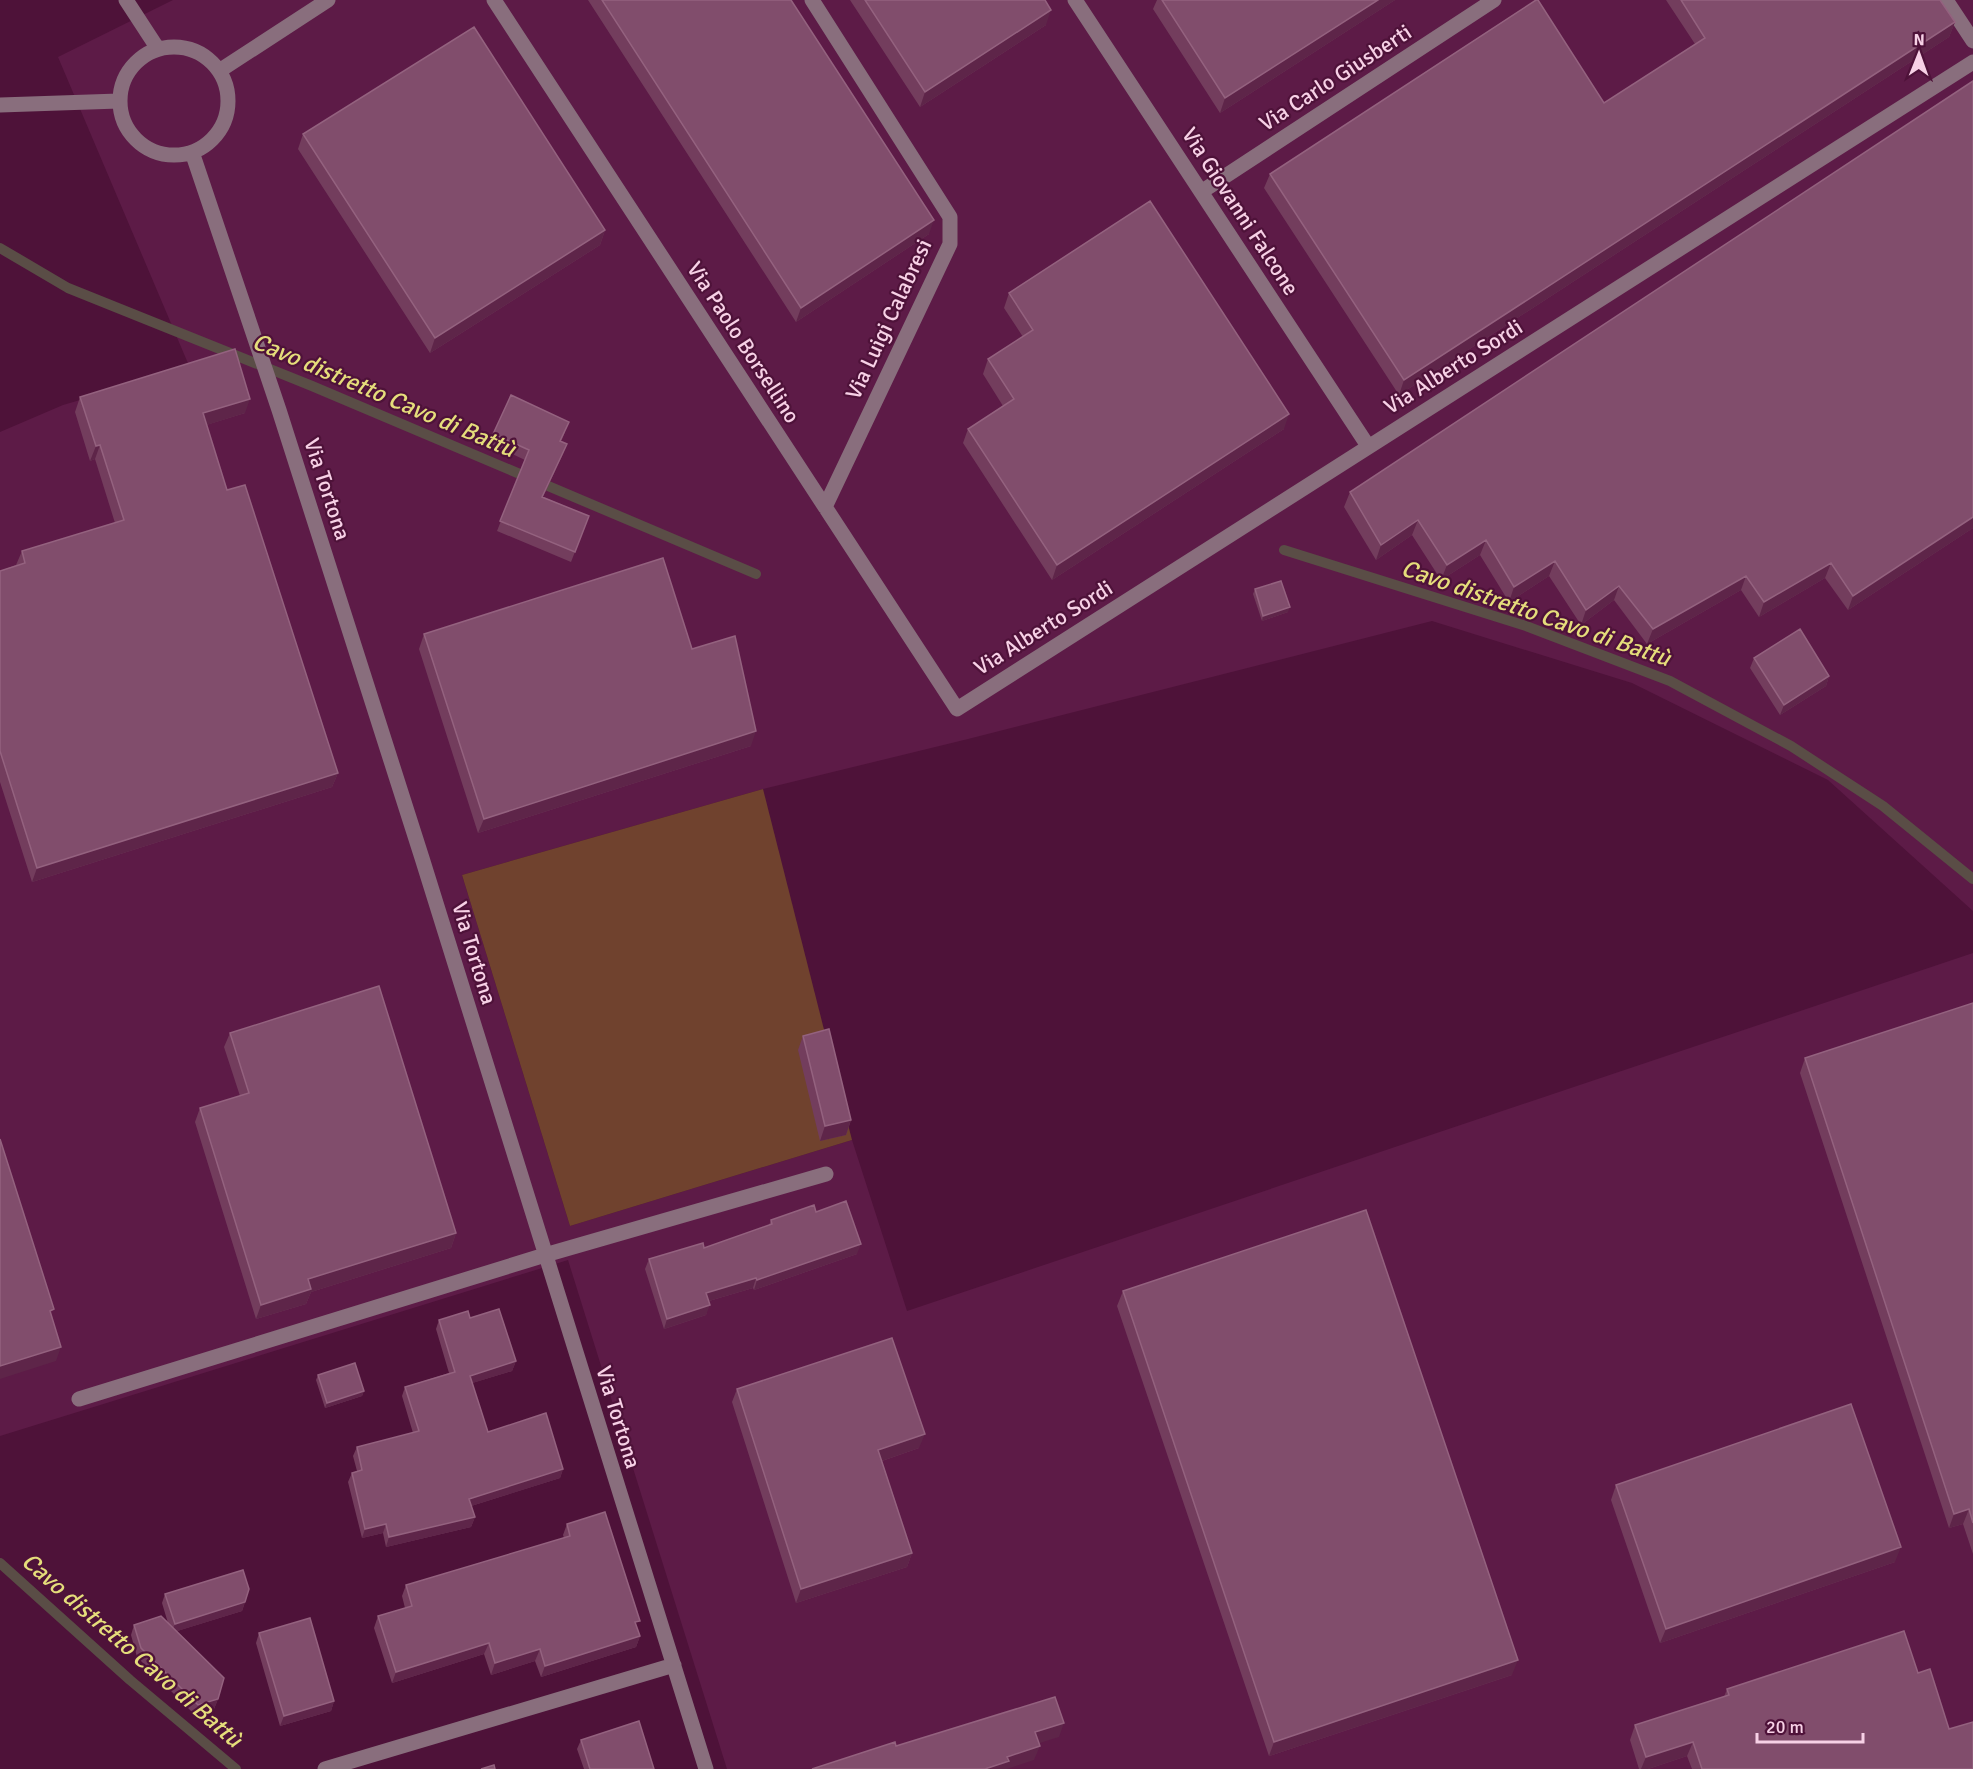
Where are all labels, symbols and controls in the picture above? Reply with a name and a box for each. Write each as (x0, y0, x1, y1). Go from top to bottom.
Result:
street label: Via Carlo Giusberti (1254, 18, 1417, 137)
north arrow (1889, 24, 1949, 84)
text: N (1914, 30, 1925, 50)
street label: Via Giovanni Falcone (1176, 122, 1305, 300)
street label: Via Luigi Calabresi (840, 235, 937, 404)
street label: Via Paolo Borsellino (681, 256, 806, 428)
street label: Via Alberto Sordi (1379, 313, 1528, 420)
water label: Cavo distretto Cavo di Battù (248, 326, 522, 465)
street label: Via Tortona (298, 435, 357, 544)
water label: Cavo distretto Cavo di Battù (1398, 553, 1676, 674)
street label: Via Alberto Sordi (969, 574, 1118, 681)
street label: Via Tortona (446, 899, 503, 1008)
street label: Via Tortona (590, 1363, 647, 1472)
water label: Cavo distretto Cavo di Battù (16, 1546, 250, 1755)
scale bar (1757, 1706, 1864, 1744)
text: 20 m (1766, 1716, 1804, 1738)

